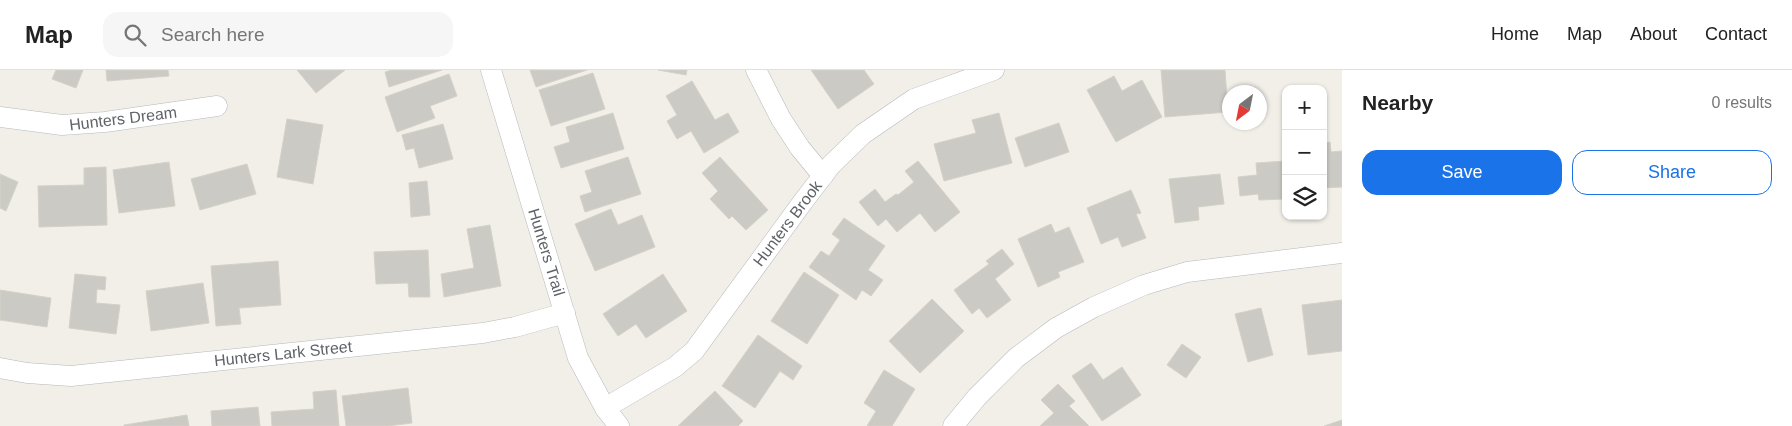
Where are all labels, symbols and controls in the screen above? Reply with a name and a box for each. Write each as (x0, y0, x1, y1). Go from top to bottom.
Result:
search box (103, 12, 453, 57)
text: Map (25, 21, 73, 48)
icon: search (121, 21, 149, 49)
text: Search here (161, 24, 265, 45)
text: Home (1491, 24, 1539, 44)
text: Map (1567, 24, 1602, 44)
text: About (1630, 24, 1677, 44)
text: Contact (1705, 24, 1767, 44)
north arrow (1222, 85, 1267, 130)
map controls (1282, 85, 1327, 220)
button: + (1282, 85, 1327, 130)
text: Nearby (1362, 91, 1433, 114)
text: 0 results (1712, 94, 1772, 111)
street label: Hunters Dream (68, 103, 178, 134)
button: − (1282, 130, 1327, 175)
button: Save (1362, 150, 1562, 195)
button: Share (1572, 150, 1772, 195)
button: layers (1282, 175, 1327, 220)
street label: Hunters Brook (750, 177, 826, 269)
street label: Hunters Trail (525, 206, 568, 298)
street label: Hunters Lark Street (213, 338, 353, 369)

